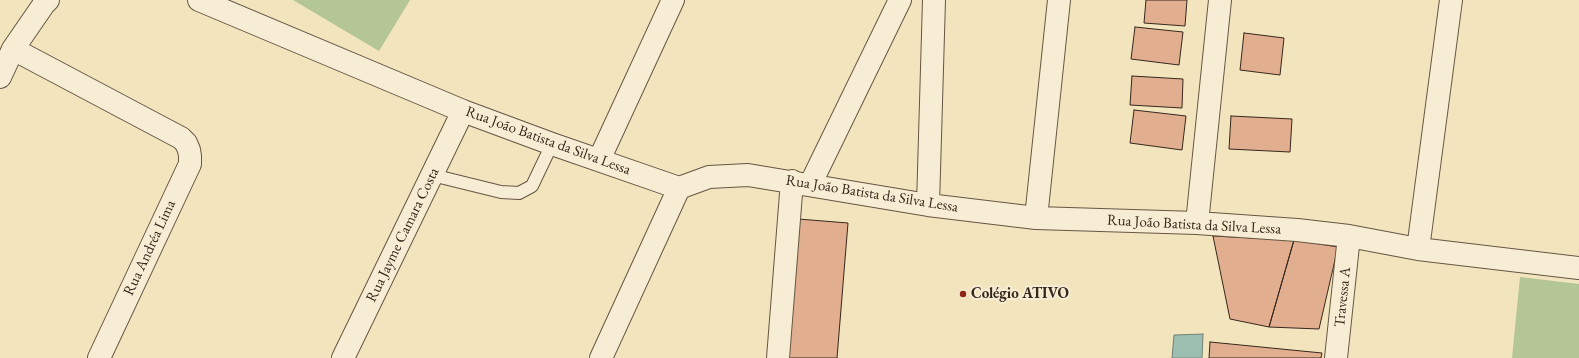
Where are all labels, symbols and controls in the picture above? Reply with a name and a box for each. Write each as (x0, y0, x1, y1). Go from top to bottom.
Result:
street label: Rua João Batista da Silva Lessa (463, 103, 633, 179)
street label: Rua Jayme Camara Costa (363, 165, 443, 305)
street label: Rua João Batista da Silva Lessa (784, 171, 960, 217)
street label: Rua Andréa Lima (120, 197, 180, 299)
street label: Rua João Batista da Silva Lessa (1106, 211, 1282, 239)
street label: Travessa A (1331, 266, 1355, 328)
place label: Colégio ATIVO (971, 285, 1069, 303)
marker: Colégio ATIVO (958, 289, 968, 299)

